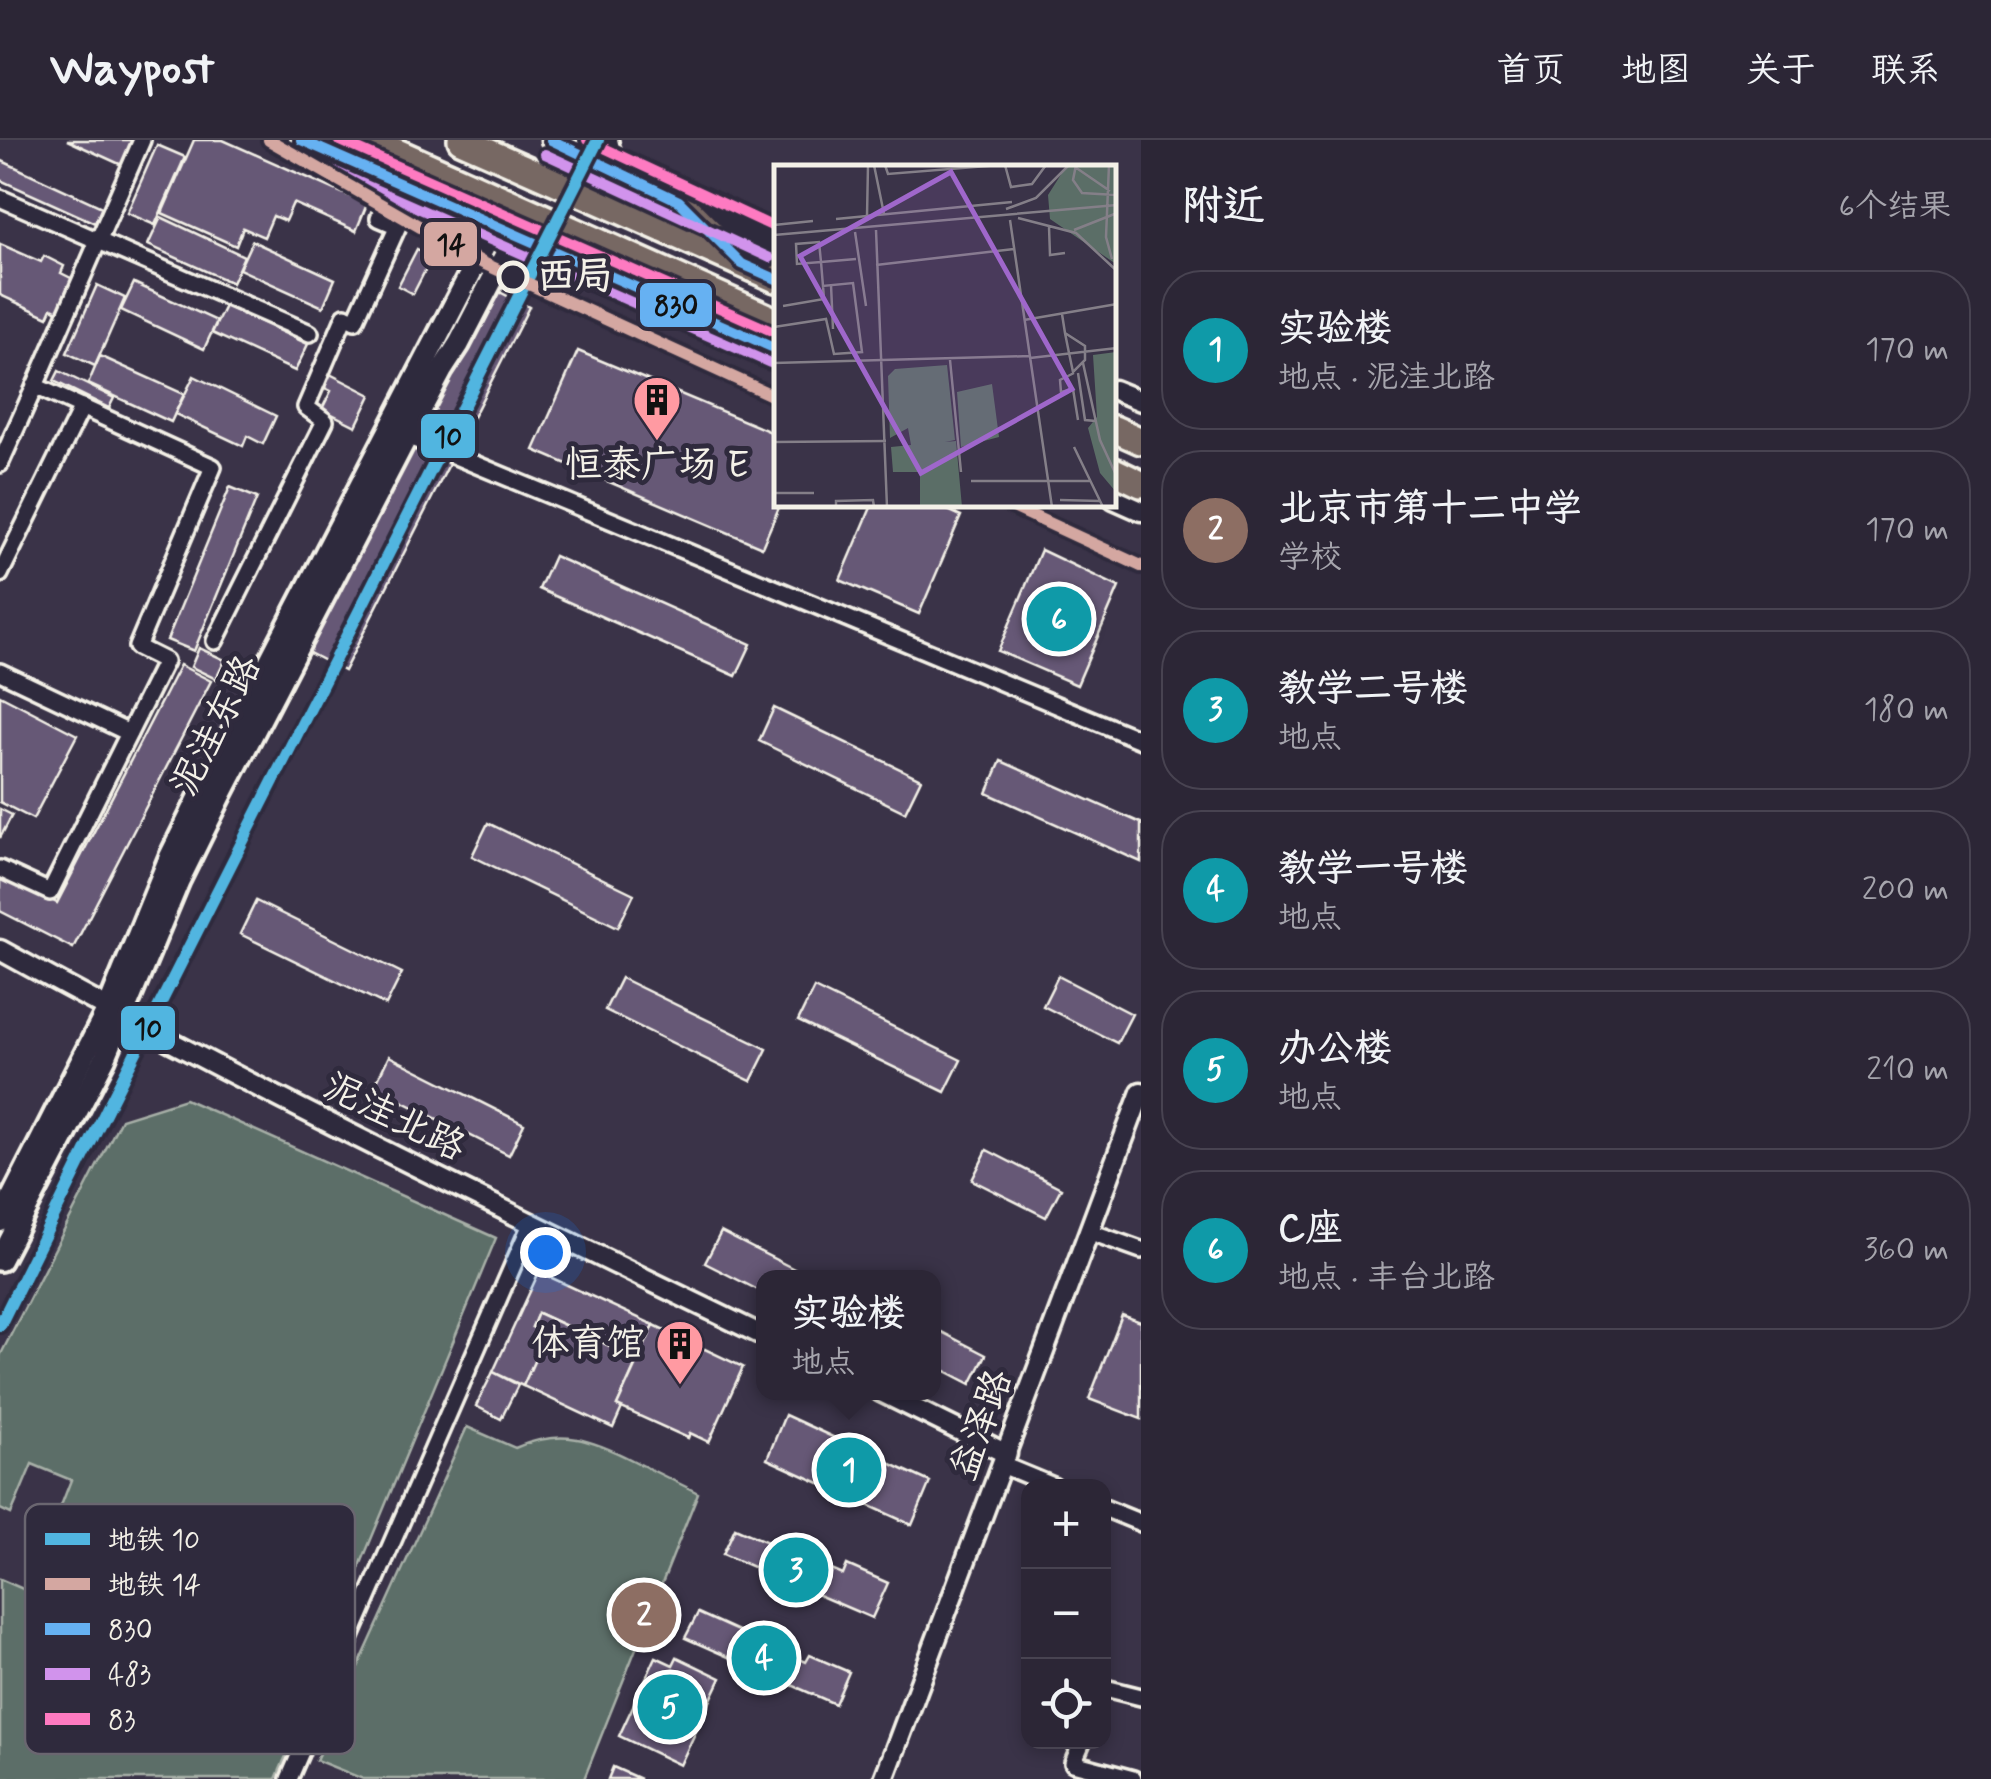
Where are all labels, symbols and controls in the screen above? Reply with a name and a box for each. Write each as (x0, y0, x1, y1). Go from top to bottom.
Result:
text: Waypost (50, 38, 214, 101)
text: 首页 (1496, 48, 1566, 94)
text: 地图 (1621, 48, 1691, 94)
text: 关于 (1746, 48, 1816, 94)
text: 联系 (1871, 48, 1941, 94)
inset map (774, 165, 1116, 508)
text: 附近 (1181, 180, 1265, 235)
text: 6个结果 (1839, 186, 1951, 228)
line badge: 14 (422, 220, 479, 268)
text: 14 (436, 228, 466, 265)
place label: 西局 (537, 253, 613, 302)
marker: 西局 (498, 262, 528, 292)
line badge: 830 (638, 281, 714, 329)
text: 830 (654, 289, 698, 326)
text: 实验楼 (1278, 305, 1392, 354)
text: 1 (1208, 329, 1223, 371)
text: 170 m (1865, 329, 1949, 371)
text: 地点 · 泥洼北路 (1278, 357, 1495, 399)
building icon: 恒泰广场 E (631, 374, 683, 442)
line badge: 10 (419, 412, 477, 460)
text: 10 (434, 420, 462, 457)
place label: 恒泰广场 E (565, 442, 749, 491)
text: 北京市第十二中学 (1278, 485, 1582, 534)
text: 2 (1208, 509, 1223, 551)
text: 170 m (1865, 509, 1949, 551)
text: 学校 (1278, 537, 1342, 579)
pin: 6 (1026, 582, 1092, 656)
street label: 泥洼东路 (161, 647, 273, 805)
text: 教学二号楼 (1278, 665, 1468, 714)
text: 3 (1208, 689, 1223, 731)
text: 180 m (1864, 689, 1949, 731)
text: 地点 (1278, 717, 1342, 759)
text: 教学一号楼 (1278, 845, 1468, 894)
text: 4 (1206, 869, 1225, 911)
text: 200 m (1862, 869, 1949, 911)
text: 地点 (1278, 897, 1342, 939)
line badge: 10 (119, 1004, 177, 1052)
text: 10 (134, 1012, 162, 1049)
text: 办公楼 (1278, 1025, 1392, 1074)
text: 5 (1206, 1049, 1225, 1091)
text: 210 m (1866, 1049, 1949, 1091)
street label: 泥洼北路 (315, 1063, 473, 1173)
text: 地点 (1278, 1077, 1342, 1119)
text: C座 (1278, 1205, 1343, 1254)
your location (520, 1227, 571, 1278)
text: 6 (1207, 1229, 1224, 1271)
text: 360 m (1863, 1229, 1949, 1271)
text: 地点 · 丰台北路 (1278, 1257, 1495, 1299)
popup (756, 1270, 941, 1400)
text: 实验楼 (791, 1290, 906, 1339)
building icon: 体育馆 (654, 1318, 706, 1386)
place label: 体育馆 (531, 1320, 645, 1369)
text: 地点 (791, 1342, 856, 1384)
street label: 益泽路 (939, 1363, 1025, 1487)
pin: 1 (816, 1432, 882, 1508)
map controls (1021, 1479, 1111, 1749)
button: + (1021, 1479, 1111, 1569)
legend (25, 1504, 355, 1754)
text: 地铁 10 (108, 1523, 200, 1560)
pin: 3 (764, 1532, 828, 1608)
text: 地铁 14 (108, 1568, 201, 1605)
button: − (1021, 1569, 1111, 1659)
pin: 2 (612, 1578, 676, 1652)
text: 830 (108, 1613, 152, 1650)
pin: 4 (732, 1620, 796, 1696)
text: 483 (108, 1658, 151, 1695)
button: locate (1021, 1659, 1111, 1749)
pin: 5 (638, 1670, 702, 1744)
text: 83 (108, 1703, 136, 1740)

